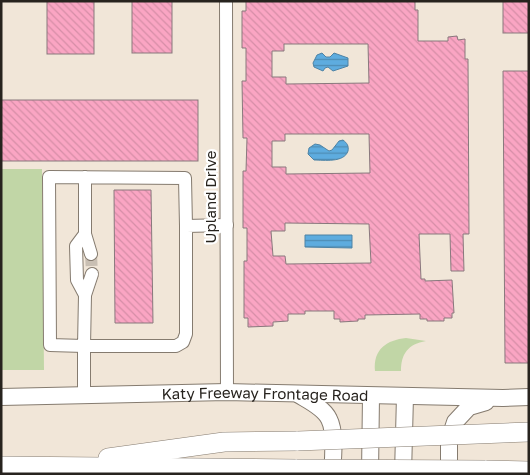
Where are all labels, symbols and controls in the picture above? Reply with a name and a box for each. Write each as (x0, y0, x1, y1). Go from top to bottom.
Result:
street label: Upland Drive (201, 150, 219, 243)
street label: Katy Freeway Frontage Road (161, 383, 369, 404)

